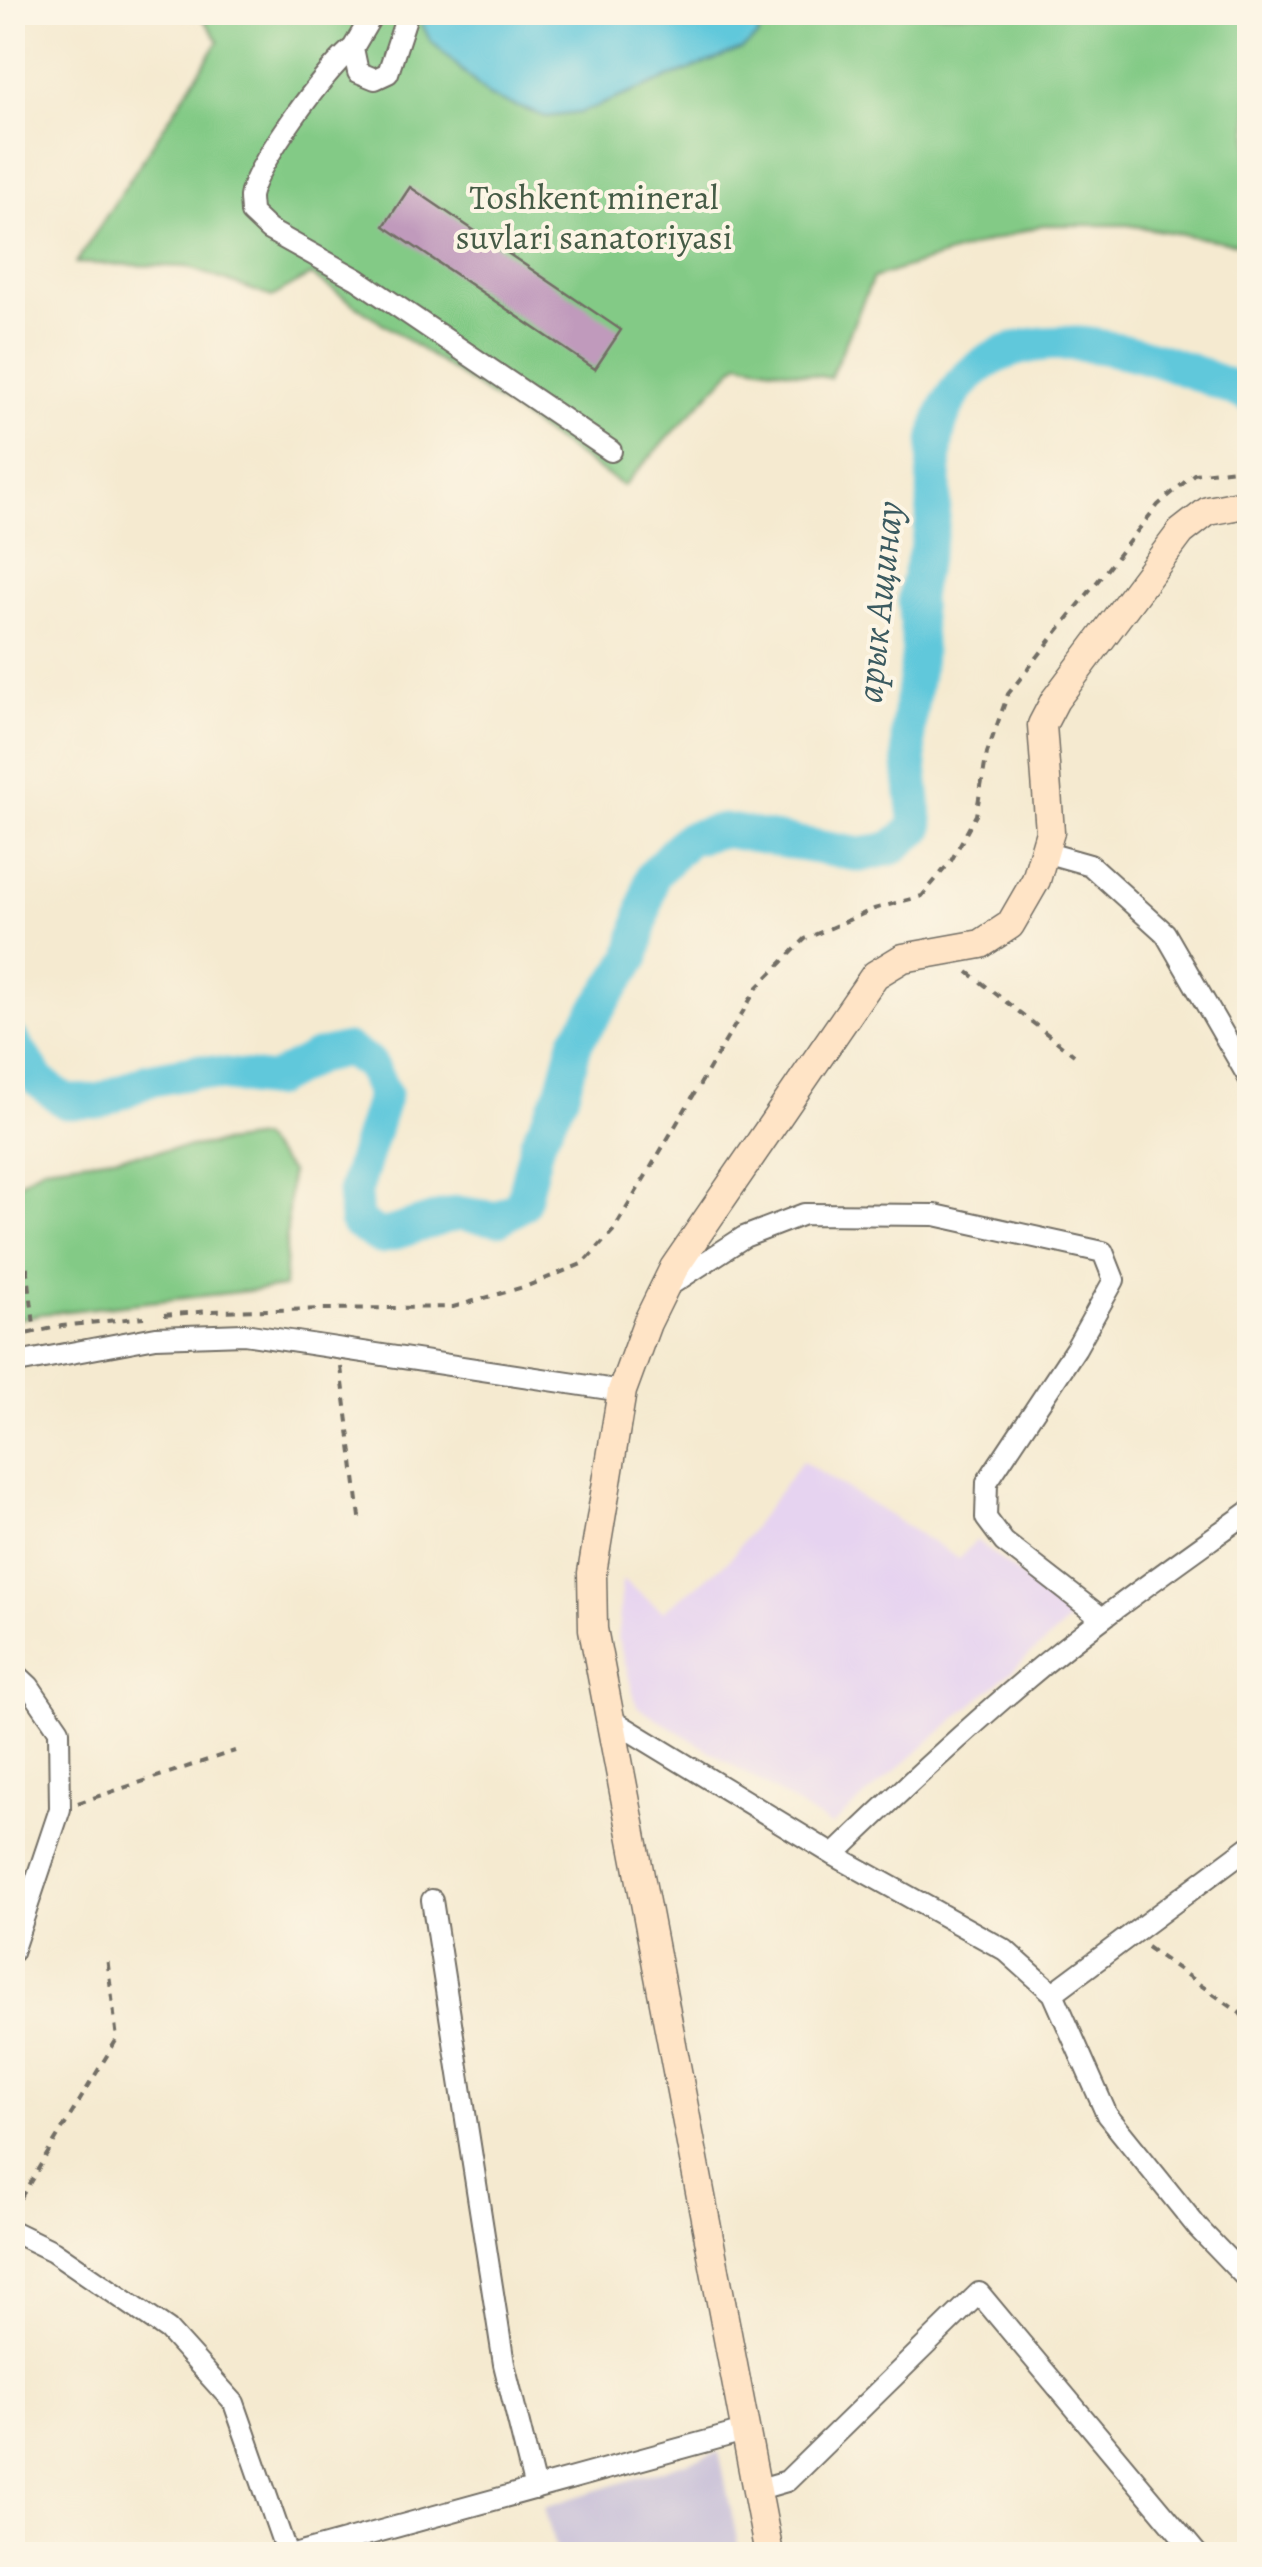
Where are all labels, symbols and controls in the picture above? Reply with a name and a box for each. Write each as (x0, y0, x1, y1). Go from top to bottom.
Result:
park label: Toshkent mineral suvlari sanatoriyasi (455, 173, 733, 261)
water label: арык Ащинау (843, 499, 915, 705)

